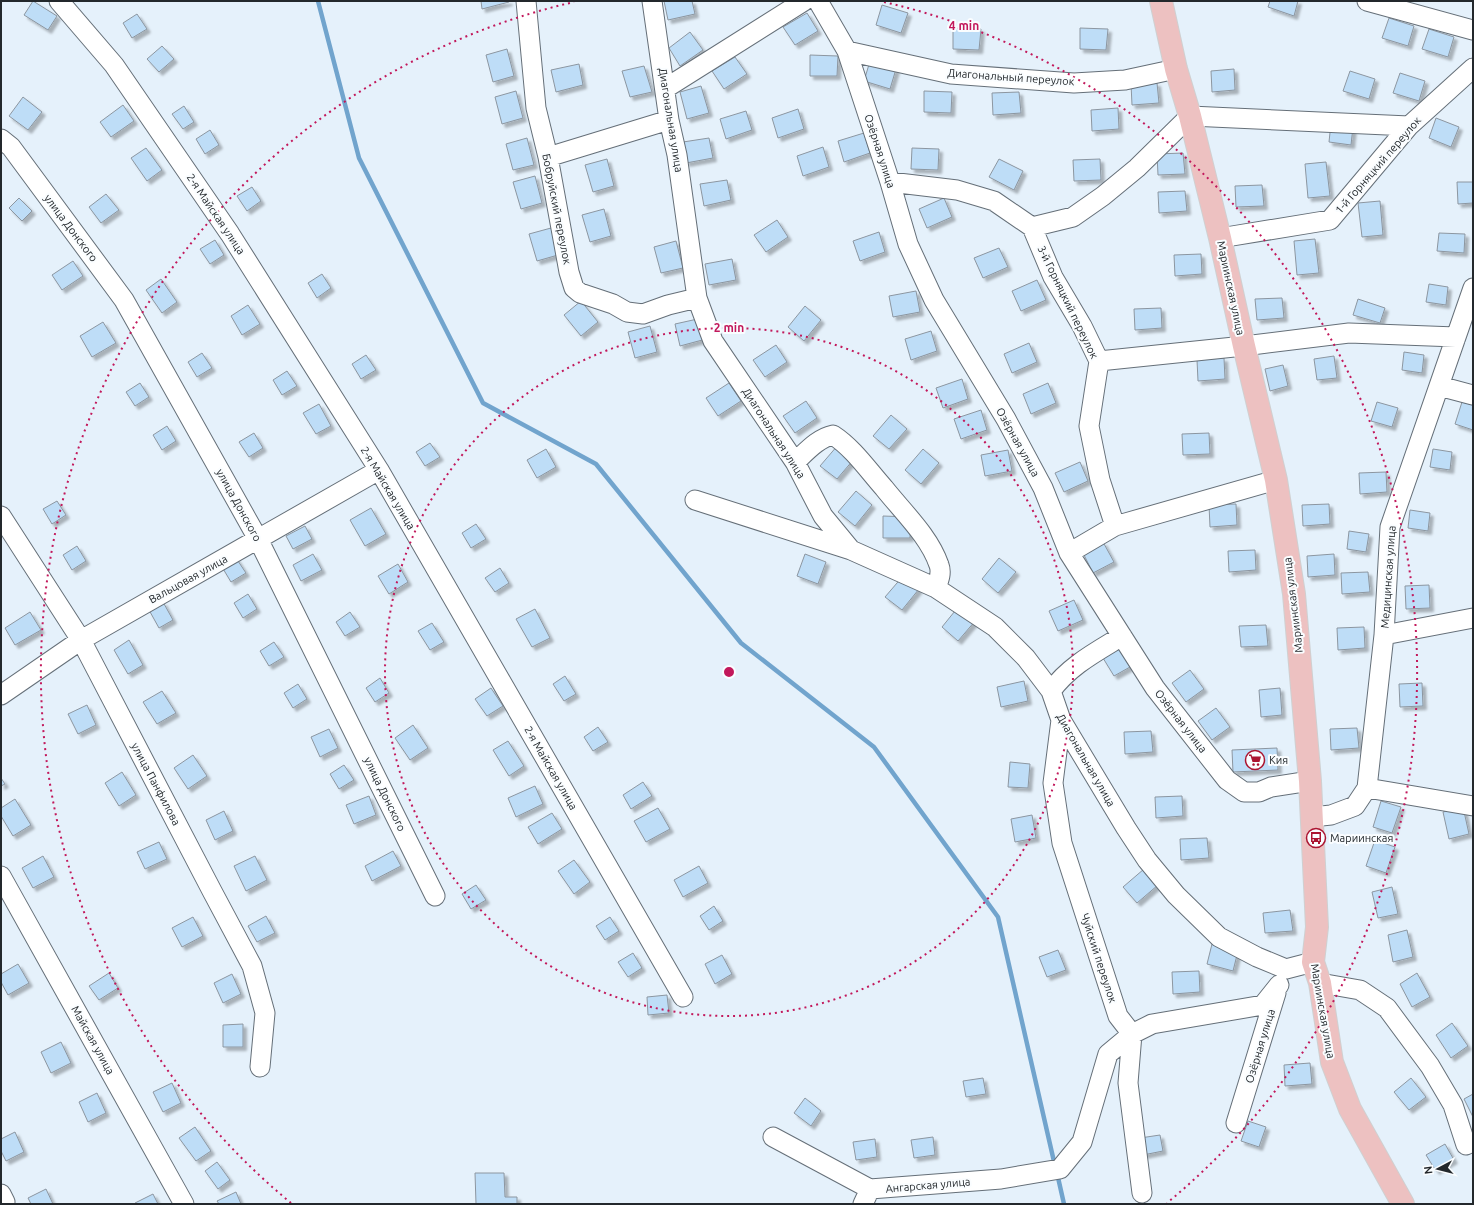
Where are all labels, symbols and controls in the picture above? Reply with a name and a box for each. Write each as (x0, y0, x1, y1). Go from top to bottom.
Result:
text: 4 min (949, 19, 979, 32)
street label: Диагональная улица (657, 67, 685, 173)
street label: Диагональный переулок (947, 67, 1075, 87)
street label: Озёрная улица (862, 113, 898, 189)
street label: 1-й Горняцкий переулок (1333, 114, 1423, 216)
street label: Бобруйский переулок (540, 153, 574, 266)
street label: 2-я Майская улица (185, 171, 247, 257)
street label: улица Донского (42, 192, 100, 264)
street label: Мариинская улица (1215, 240, 1247, 336)
street label: 3-й Горняцкий переулок (1035, 244, 1101, 361)
text: 2 min (714, 321, 744, 334)
street label: Диагональная улица (740, 385, 808, 481)
street label: Озёрная улица (994, 405, 1042, 479)
street label: 2-я Майская улица (359, 444, 417, 532)
street label: улица Донского (214, 467, 264, 543)
street label: Медицинская улица (1378, 525, 1398, 629)
street label: Вальцовая улица (147, 552, 229, 606)
street label: Мариинская улица (1281, 557, 1305, 653)
centre of rings (722, 665, 736, 679)
street label: Озёрная улица (1153, 687, 1209, 755)
street label: Диагональная улица (1054, 711, 1118, 809)
street label: 2-я Майская улица (522, 724, 580, 812)
street label: улица Панфилова (129, 741, 183, 827)
supermarket icon: Кия (1244, 749, 1266, 771)
place label: Кия (1269, 754, 1288, 766)
street label: улица Донского (362, 755, 408, 833)
bus stop icon: Мариинская (1305, 827, 1327, 849)
place label: Мариинская (1330, 832, 1393, 844)
street label: Чуйский переулок (1079, 912, 1119, 1005)
street label: Мариинская улица (1309, 963, 1337, 1059)
street label: Майская улица (69, 1004, 117, 1076)
street label: Озёрная улица (1243, 1007, 1277, 1085)
north arrow (1418, 1149, 1458, 1189)
text: N (1422, 1165, 1435, 1175)
street label: Ангарская улица (885, 1175, 971, 1195)

